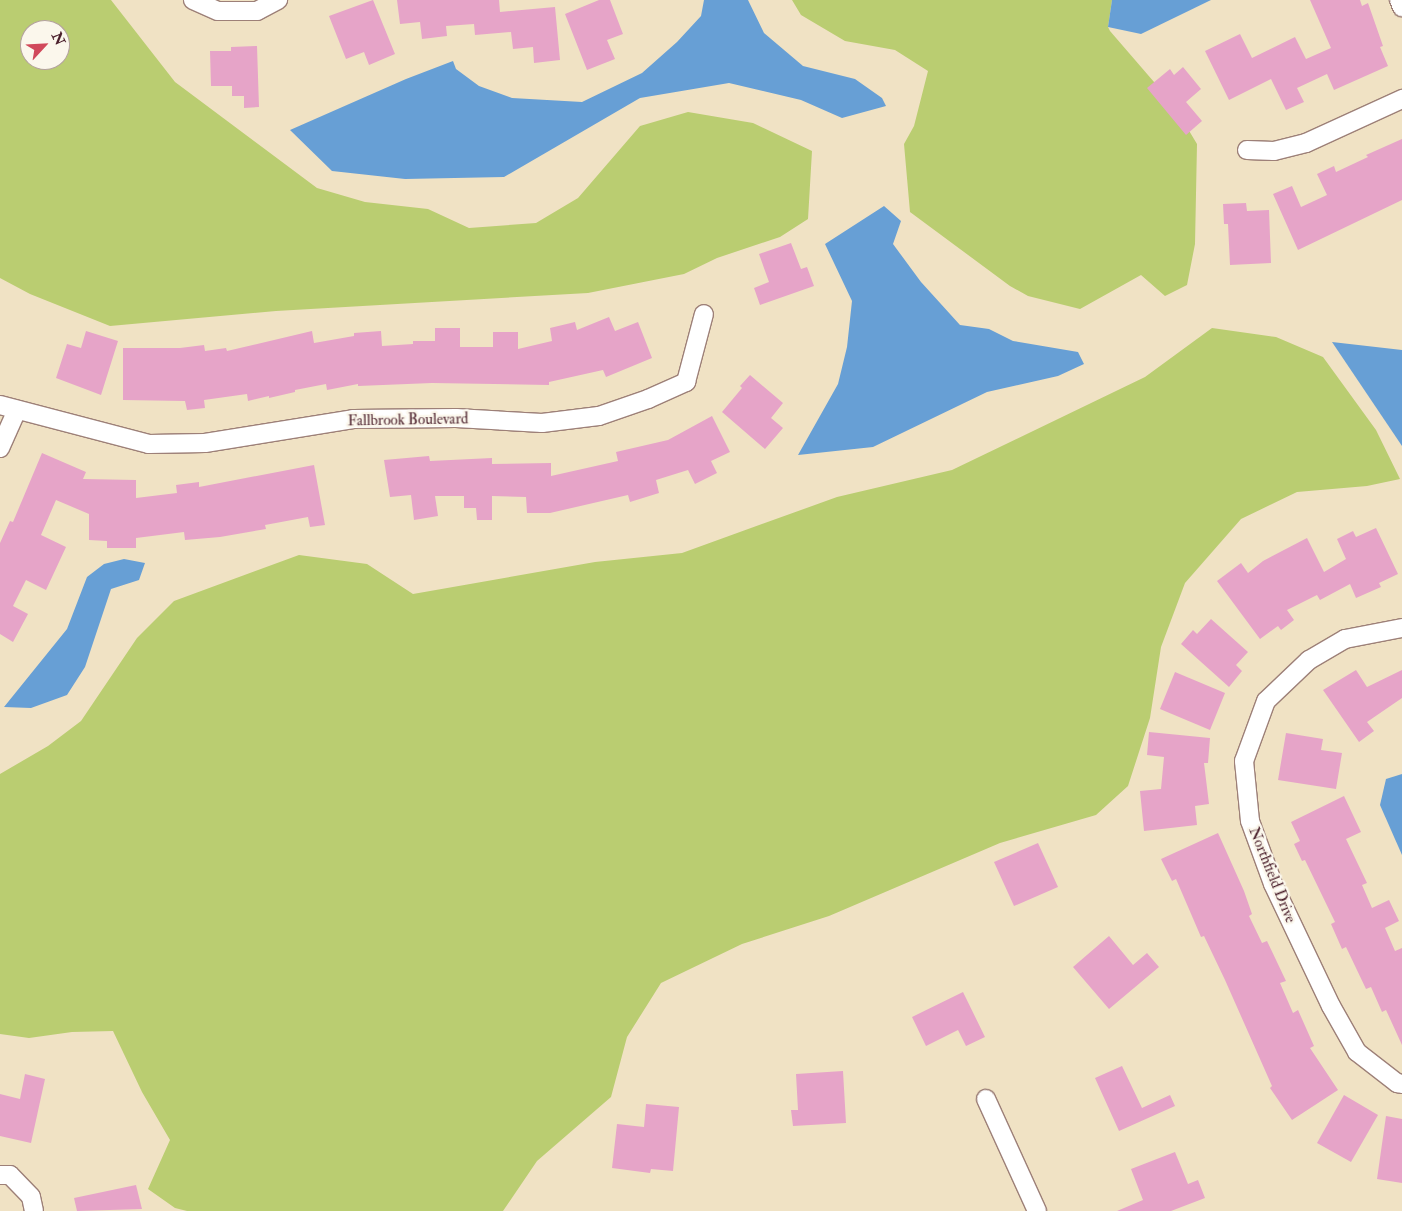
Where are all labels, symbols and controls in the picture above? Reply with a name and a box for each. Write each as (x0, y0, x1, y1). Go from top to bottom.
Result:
north arrow (20, 20, 70, 70)
text: N (48, 30, 68, 48)
street label: Fallbrook Boulevard (348, 410, 468, 430)
street label: Northfield Drive (1245, 824, 1299, 926)

